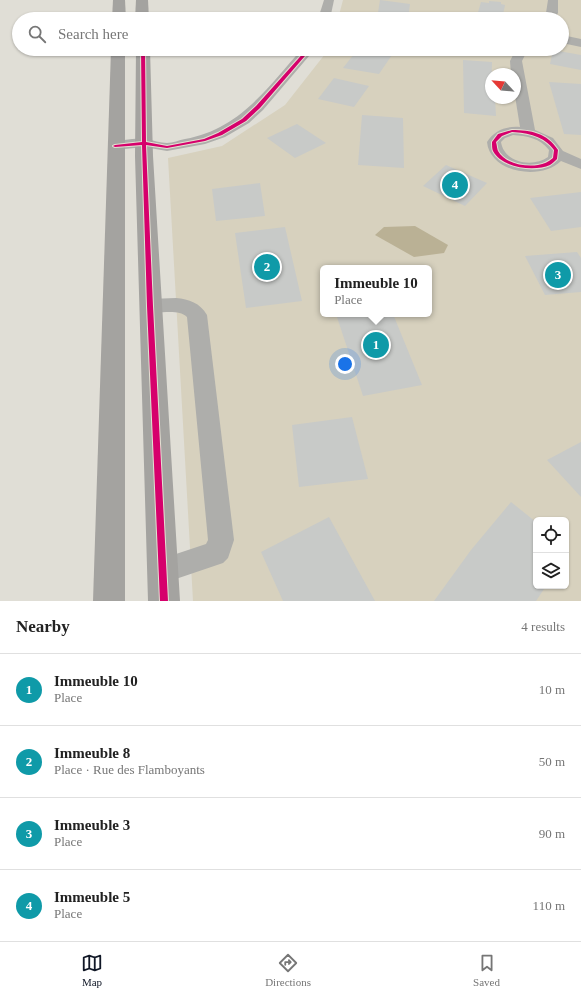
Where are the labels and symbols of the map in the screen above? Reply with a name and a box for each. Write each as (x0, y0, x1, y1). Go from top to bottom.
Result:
north arrow (485, 68, 521, 104)
pin: 4 (442, 170, 468, 200)
pin: 2 (254, 252, 280, 282)
pin: 3 (545, 260, 571, 290)
pin: 1 (363, 330, 389, 360)
your location (335, 354, 355, 374)

